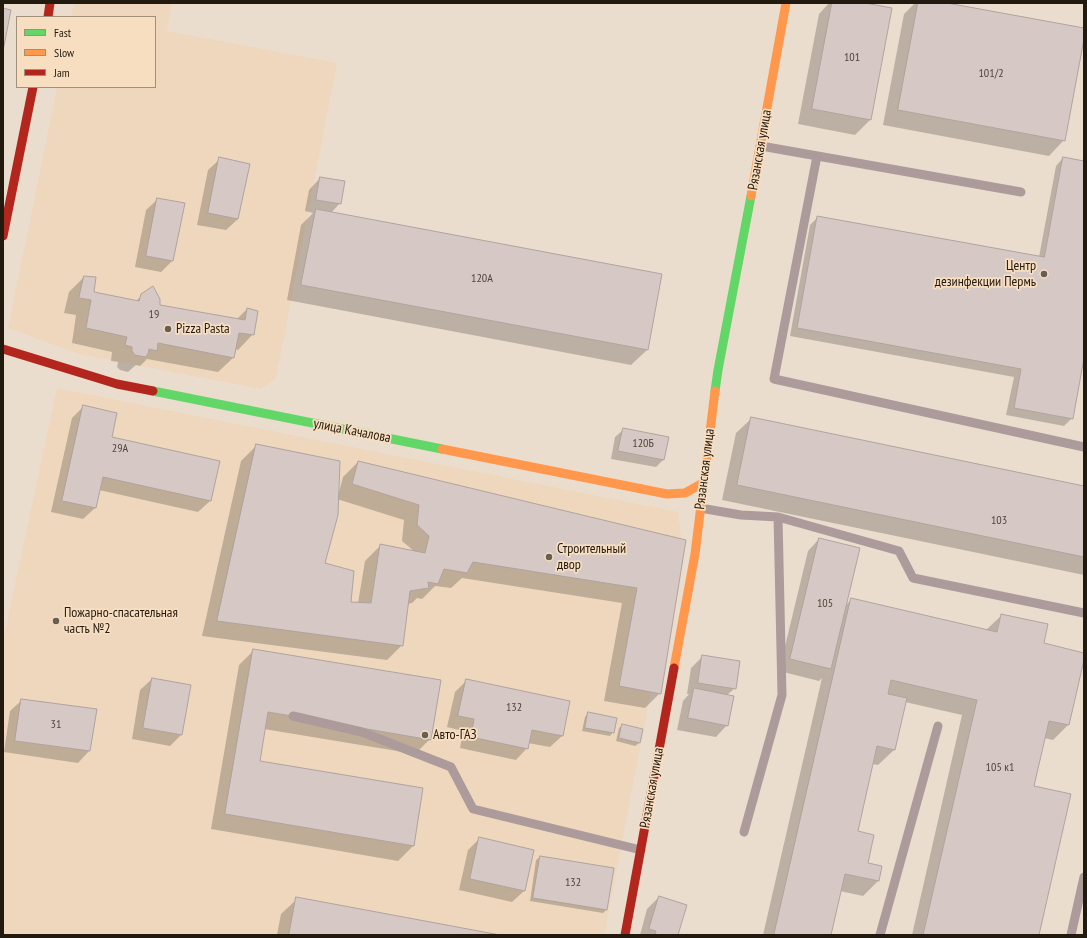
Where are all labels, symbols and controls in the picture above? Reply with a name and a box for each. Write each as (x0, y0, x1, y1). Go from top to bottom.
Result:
legend (16, 16, 156, 88)
text: Fast (54, 25, 71, 40)
text: Slow (54, 45, 74, 60)
house number: 101 (844, 51, 860, 65)
text: Jam (54, 65, 70, 80)
house number: 101/2 (978, 67, 1004, 81)
street label: Рязанская улица (745, 108, 775, 192)
place label: Центр дезинфекции Пермь (935, 258, 1036, 290)
marker: Центр дезинфекции Пермь (1039, 269, 1049, 279)
house number: 120А (471, 272, 493, 286)
house number: 19 (149, 308, 159, 322)
place label: Pizza Pasta (176, 321, 230, 337)
marker: Pizza Pasta (163, 324, 173, 334)
street label: улица Качалова (312, 415, 392, 447)
street label: Рязанская улица (692, 428, 718, 510)
house number: 120Б (632, 437, 654, 451)
house number: 29А (112, 442, 128, 456)
house number: 103 (991, 514, 1007, 528)
place label: Строительный двор (557, 541, 626, 574)
marker: Строительный двор (544, 552, 554, 562)
house number: 105 (817, 597, 833, 611)
place label: Пожарно-спасательная часть №2 (64, 605, 178, 638)
marker: Пожарно-спасательная часть №2 (51, 616, 61, 626)
house number: 132 (506, 701, 522, 715)
house number: 31 (51, 718, 61, 732)
place label: Авто-ГАЗ (433, 727, 477, 743)
marker: Авто-ГАЗ (420, 730, 430, 740)
street label: Рязанская улица (637, 746, 667, 830)
house number: 105 к1 (986, 761, 1014, 775)
house number: 132 (565, 876, 581, 890)

